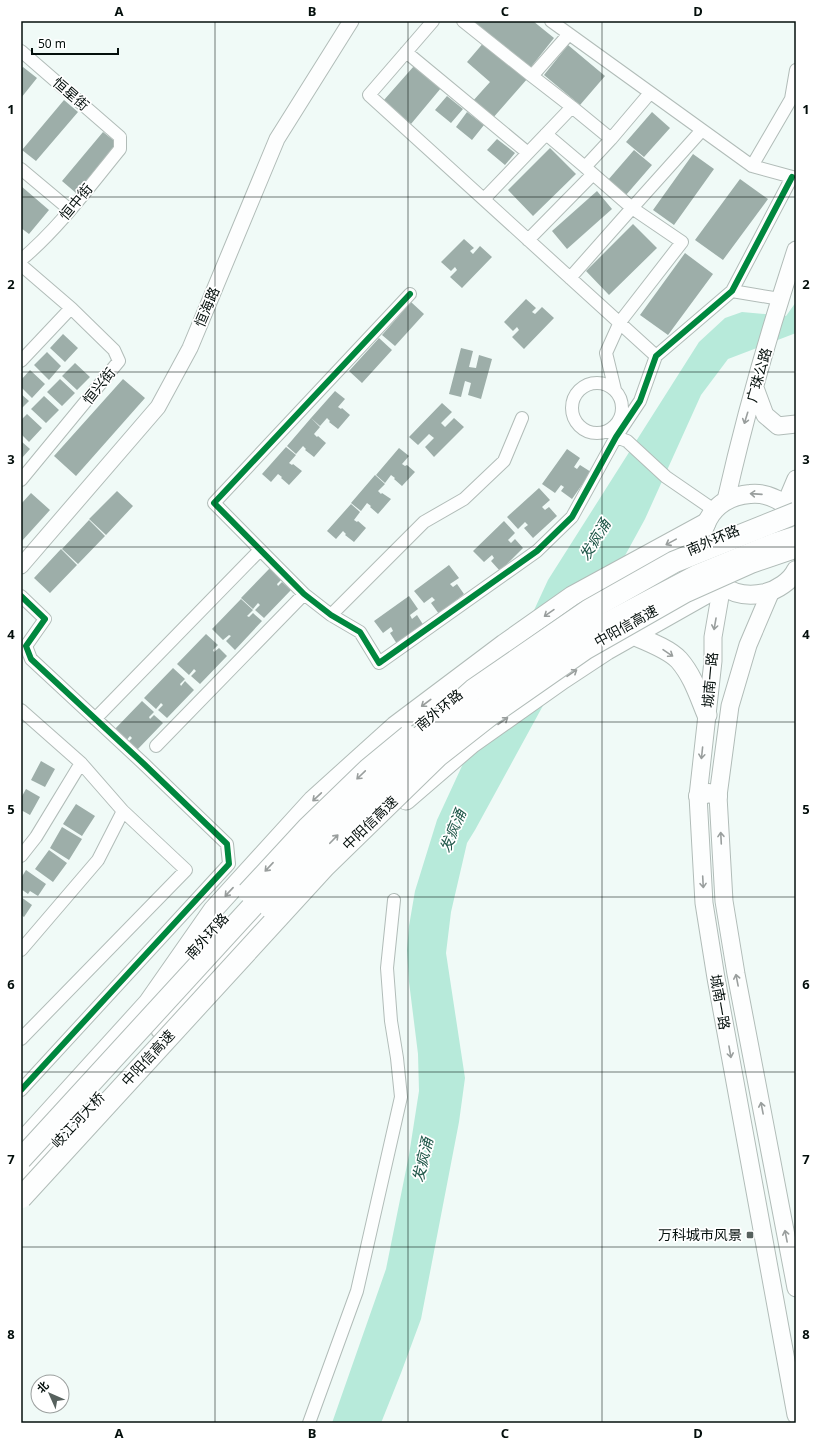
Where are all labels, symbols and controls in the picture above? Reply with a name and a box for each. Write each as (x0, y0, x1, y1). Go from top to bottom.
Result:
text: A (115, 2, 124, 20)
text: B (308, 2, 316, 20)
text: C (501, 2, 509, 20)
text: D (693, 2, 703, 20)
scale bar (32, 30, 118, 56)
text: 50 m (38, 35, 66, 52)
street label: 恒星街 (49, 73, 93, 115)
text: 1 (7, 100, 15, 118)
text: 1 (802, 100, 810, 118)
street label: 恒中街 (55, 179, 96, 224)
text: 2 (7, 275, 15, 293)
text: 2 (802, 275, 810, 293)
street label: 恒海路 (190, 284, 223, 330)
street label: 广珠公路 (742, 345, 775, 404)
street label: 恒兴街 (78, 363, 119, 408)
one-way arrow (742, 411, 749, 424)
text: 3 (7, 450, 15, 468)
text: 3 (802, 450, 810, 468)
one-way arrow (750, 491, 763, 498)
water label: 发疯涌 (574, 513, 615, 564)
street label: 南外环路 (683, 520, 742, 559)
one-way arrow (665, 539, 677, 546)
street label: 中阳信高速 (591, 600, 661, 651)
one-way arrow (543, 609, 554, 617)
one-way arrow (711, 617, 719, 630)
text: 4 (7, 625, 15, 643)
text: 4 (802, 625, 810, 643)
one-way arrow (662, 649, 674, 657)
street label: 城南一路 (698, 651, 721, 709)
one-way arrow (566, 669, 577, 677)
street label: 南外环路 (411, 685, 466, 735)
one-way arrow (421, 699, 432, 707)
one-way arrow (497, 717, 508, 725)
one-way arrow (699, 746, 706, 759)
one-way arrow (356, 770, 366, 780)
street label: 中阳信高速 (338, 791, 401, 854)
one-way arrow (312, 792, 322, 802)
text: 5 (7, 800, 15, 818)
text: 5 (802, 800, 810, 818)
water label: 发疯涌 (434, 804, 471, 855)
one-way arrow (717, 832, 724, 845)
one-way arrow (329, 834, 339, 844)
one-way arrow (265, 862, 274, 873)
one-way arrow (699, 875, 706, 888)
one-way arrow (225, 887, 234, 897)
street label: 南外环路 (181, 909, 232, 963)
street label: 城南一路 (706, 973, 735, 1031)
one-way arrow (733, 974, 741, 987)
text: 6 (7, 975, 15, 993)
text: 6 (802, 975, 810, 993)
street label: 中阳信高速 (117, 1026, 178, 1090)
one-way arrow (726, 1045, 734, 1058)
street label: 岐江河大桥 (47, 1088, 108, 1152)
one-way arrow (757, 1102, 765, 1115)
water label: 发疯涌 (407, 1134, 437, 1184)
text: 7 (7, 1150, 15, 1168)
text: 7 (802, 1150, 810, 1168)
place label: 万科城市风景 (658, 1225, 742, 1244)
marker: 万科城市风景 (745, 1230, 755, 1240)
one-way arrow (782, 1230, 790, 1243)
text: 8 (7, 1325, 15, 1343)
text: 8 (802, 1325, 810, 1343)
north arrow (30, 1374, 70, 1414)
text: 北 (33, 1377, 52, 1396)
text: A (115, 1424, 124, 1442)
text: B (308, 1424, 316, 1442)
text: C (501, 1424, 509, 1442)
text: D (693, 1424, 703, 1442)

